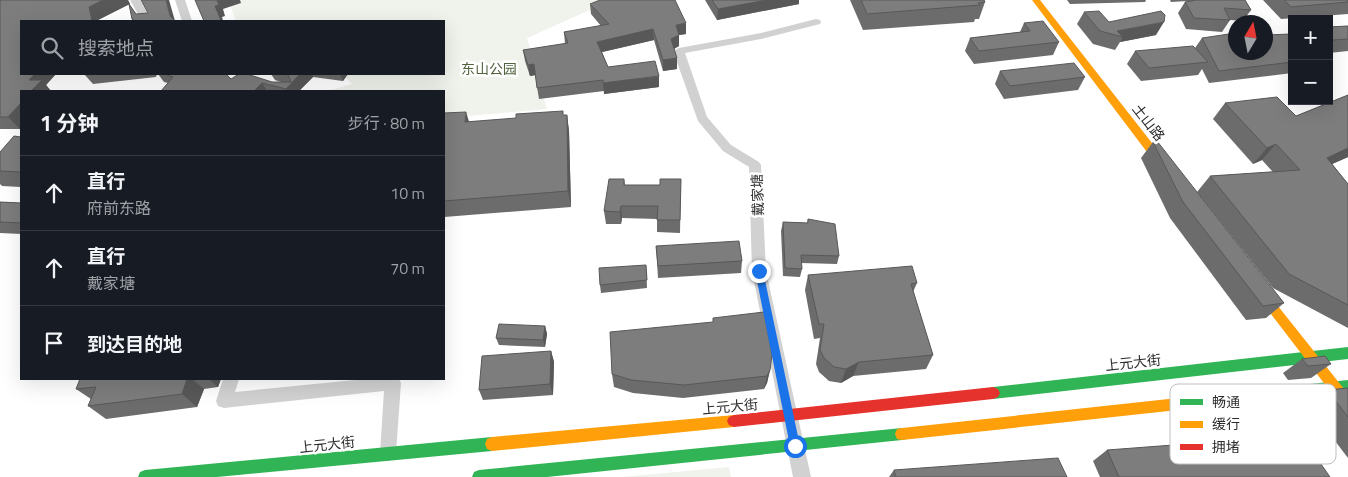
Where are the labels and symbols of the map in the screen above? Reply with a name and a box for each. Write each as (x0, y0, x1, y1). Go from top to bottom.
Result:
north arrow (1228, 15, 1273, 60)
park label: 东山公园 (461, 58, 517, 79)
street label: 土山路 (1128, 99, 1170, 145)
street label: 戴家塘 (746, 174, 768, 216)
route end (748, 260, 771, 283)
street label: 上元大街 (1104, 349, 1162, 375)
legend (1170, 384, 1336, 464)
text: 畅通 (1212, 391, 1240, 412)
street label: 上元大街 (701, 393, 759, 419)
text: 缓行 (1212, 413, 1240, 434)
street label: 上元大街 (298, 431, 356, 457)
route start (784, 435, 807, 458)
text: 拥堵 (1212, 436, 1240, 457)

